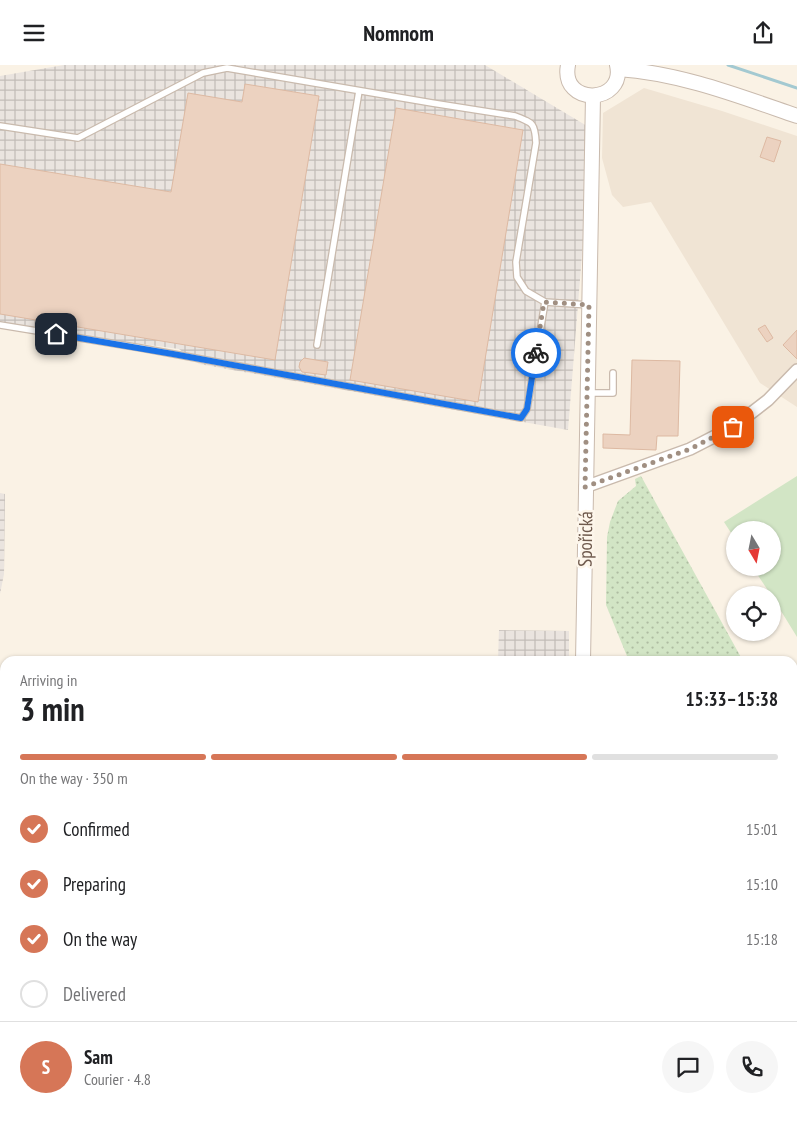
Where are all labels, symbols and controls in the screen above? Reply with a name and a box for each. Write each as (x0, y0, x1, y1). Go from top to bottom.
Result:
icon: menu (20, 19, 48, 47)
text: Nomnom (363, 19, 434, 47)
icon: share (749, 19, 777, 47)
pin (35, 313, 77, 355)
icon: home (42, 320, 70, 348)
courier (511, 328, 561, 378)
icon: bike (522, 339, 550, 367)
pin (712, 406, 754, 448)
icon: bag (719, 413, 747, 441)
street label: Spořická (573, 511, 597, 567)
north arrow (726, 521, 781, 576)
map controls (726, 521, 781, 641)
button: locate (726, 586, 781, 641)
text: Arriving in (20, 670, 77, 690)
text: 15:33–15:38 (685, 687, 778, 711)
text: 3 min (20, 688, 85, 730)
text: On the way · 350 m (20, 768, 128, 788)
icon: check (20, 815, 48, 843)
text: Confirmed (63, 817, 130, 841)
text: 15:01 (746, 819, 778, 839)
icon: check (20, 870, 48, 898)
text: Preparing (63, 872, 126, 896)
text: 15:10 (746, 874, 778, 894)
icon: check (20, 925, 48, 953)
text: On the way (63, 927, 137, 951)
text: 15:18 (746, 929, 778, 949)
text: Delivered (63, 982, 126, 1006)
button: chat (662, 1041, 714, 1093)
button: phone (726, 1041, 778, 1093)
text: Sam (84, 1045, 113, 1069)
text: S (42, 1055, 50, 1079)
text: Courier · 4.8 (84, 1069, 151, 1089)

